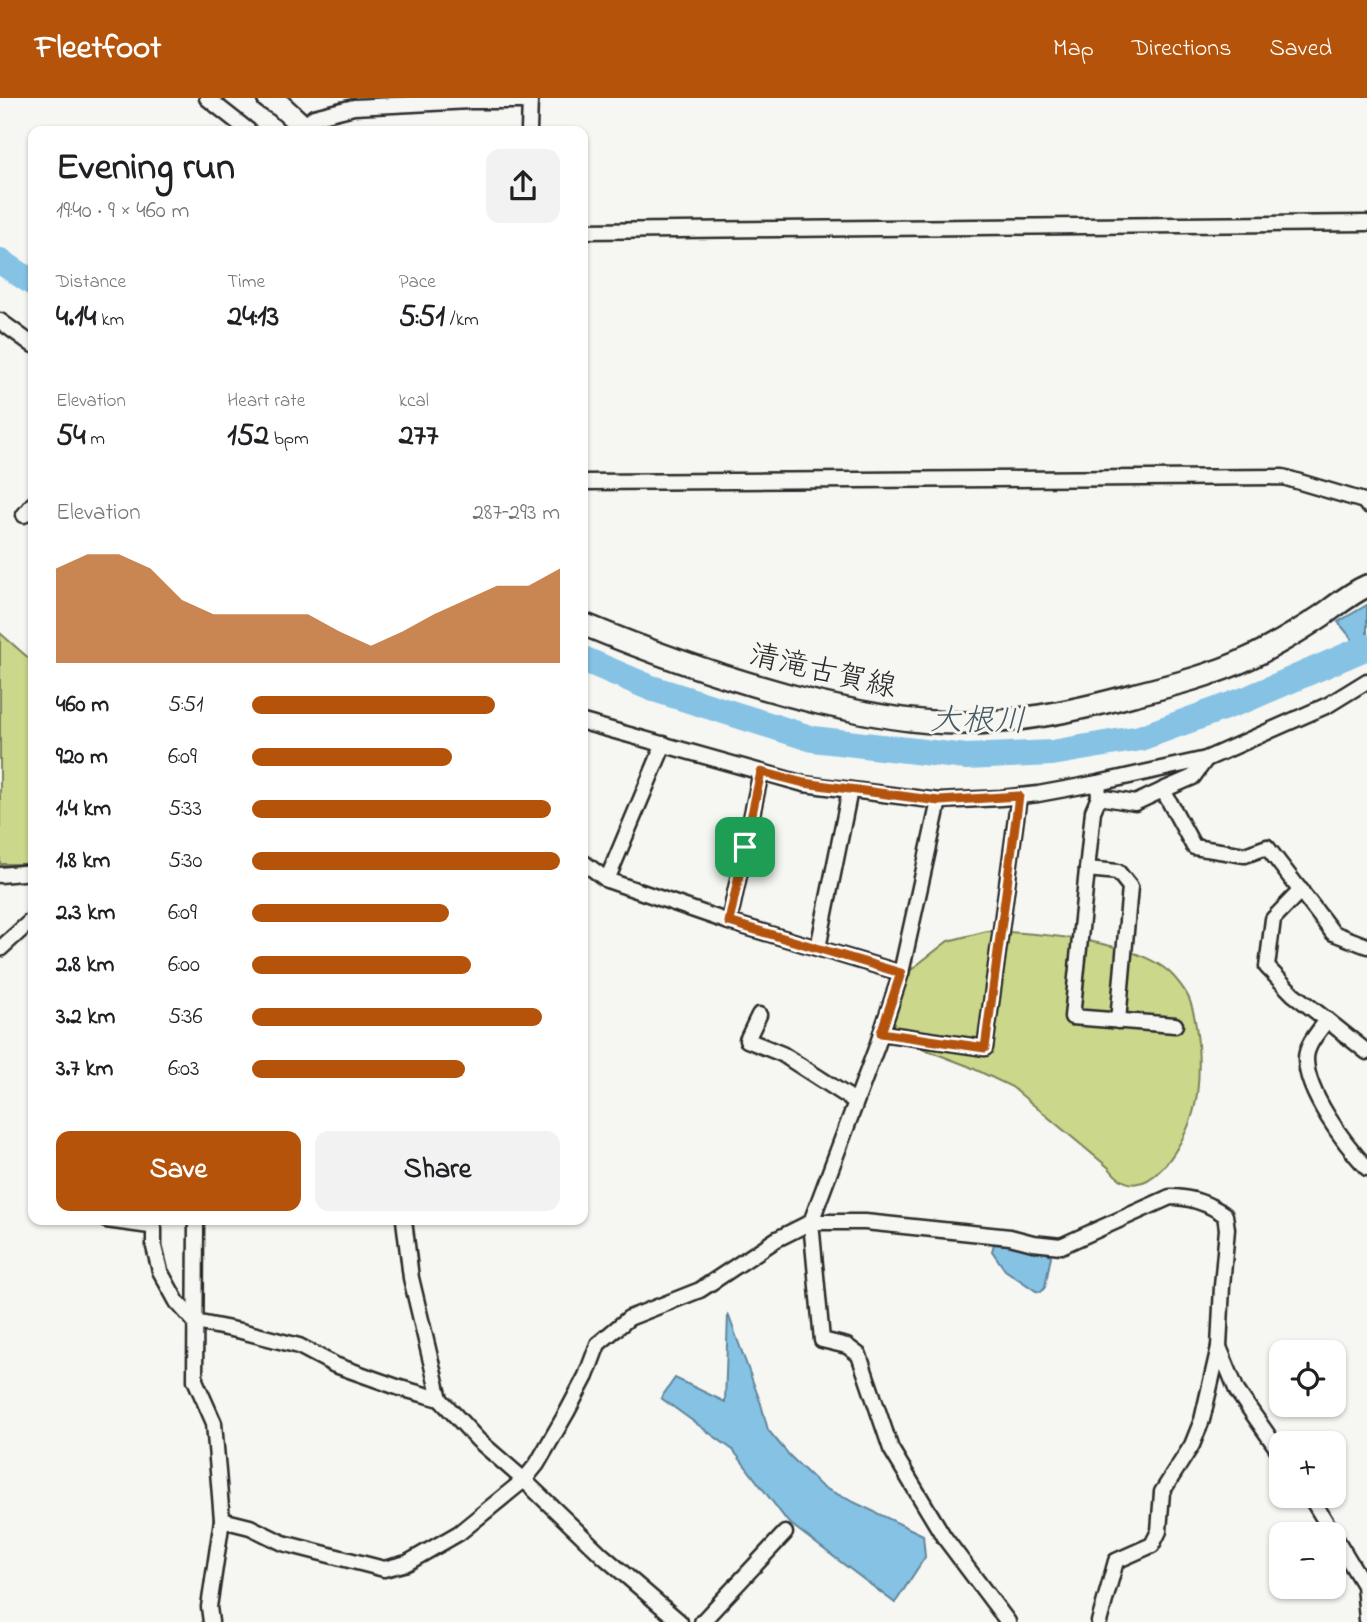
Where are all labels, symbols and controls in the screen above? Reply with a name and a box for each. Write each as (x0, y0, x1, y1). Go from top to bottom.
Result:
text: Fleetfoot (35, 25, 161, 73)
text: Map (1053, 32, 1094, 67)
text: Directions (1132, 32, 1231, 67)
text: Saved (1269, 32, 1332, 67)
text: Evening run (56, 141, 235, 197)
button: share (486, 149, 560, 223)
text: 19:40 · 9 × 460 m (56, 195, 189, 228)
text: Distance (56, 269, 126, 296)
text: Time (227, 269, 265, 296)
text: Pace (399, 269, 436, 296)
text: 4.14 (56, 296, 96, 340)
text: 24:13 (227, 296, 279, 340)
text: 5:51 (399, 296, 445, 340)
text: km (96, 307, 124, 334)
text: /km (445, 307, 479, 334)
text: Elevation (56, 388, 126, 415)
text: Heart rate (227, 388, 305, 415)
text: kcal (399, 388, 429, 415)
text: 54 (56, 415, 86, 459)
text: 152 (227, 415, 269, 459)
text: 277 (399, 415, 438, 459)
text: m (86, 426, 105, 453)
text: bpm (269, 426, 309, 453)
text: Elevation (56, 497, 141, 530)
text: 287–293 m (472, 497, 560, 530)
street label: 清滝古賀線 (744, 635, 900, 711)
text: 460 m (56, 689, 109, 722)
text: 5:51 (168, 689, 204, 722)
water label: 大根川 (930, 698, 1026, 747)
text: 920 m (56, 741, 108, 774)
text: 6:09 (168, 741, 197, 774)
text: 1.4 km (56, 793, 111, 826)
text: 5:33 (168, 793, 202, 826)
pin (715, 817, 775, 877)
icon: arrive (726, 828, 764, 866)
text: 1.8 km (56, 845, 110, 878)
text: 5:30 (168, 845, 203, 878)
text: 2.3 km (56, 897, 115, 930)
text: 6:09 (168, 897, 197, 930)
text: 2.8 km (56, 949, 114, 982)
text: 6:00 (168, 949, 200, 982)
text: 3.2 km (56, 1001, 115, 1034)
text: 5:36 (168, 1001, 203, 1034)
text: 3.7 km (56, 1053, 113, 1086)
text: 6:03 (168, 1053, 200, 1086)
button: Save (56, 1131, 301, 1211)
button: Share (315, 1131, 560, 1211)
map controls (1269, 1340, 1346, 1599)
button: locate (1269, 1340, 1346, 1417)
button: + (1269, 1431, 1346, 1508)
button: − (1269, 1522, 1346, 1599)

